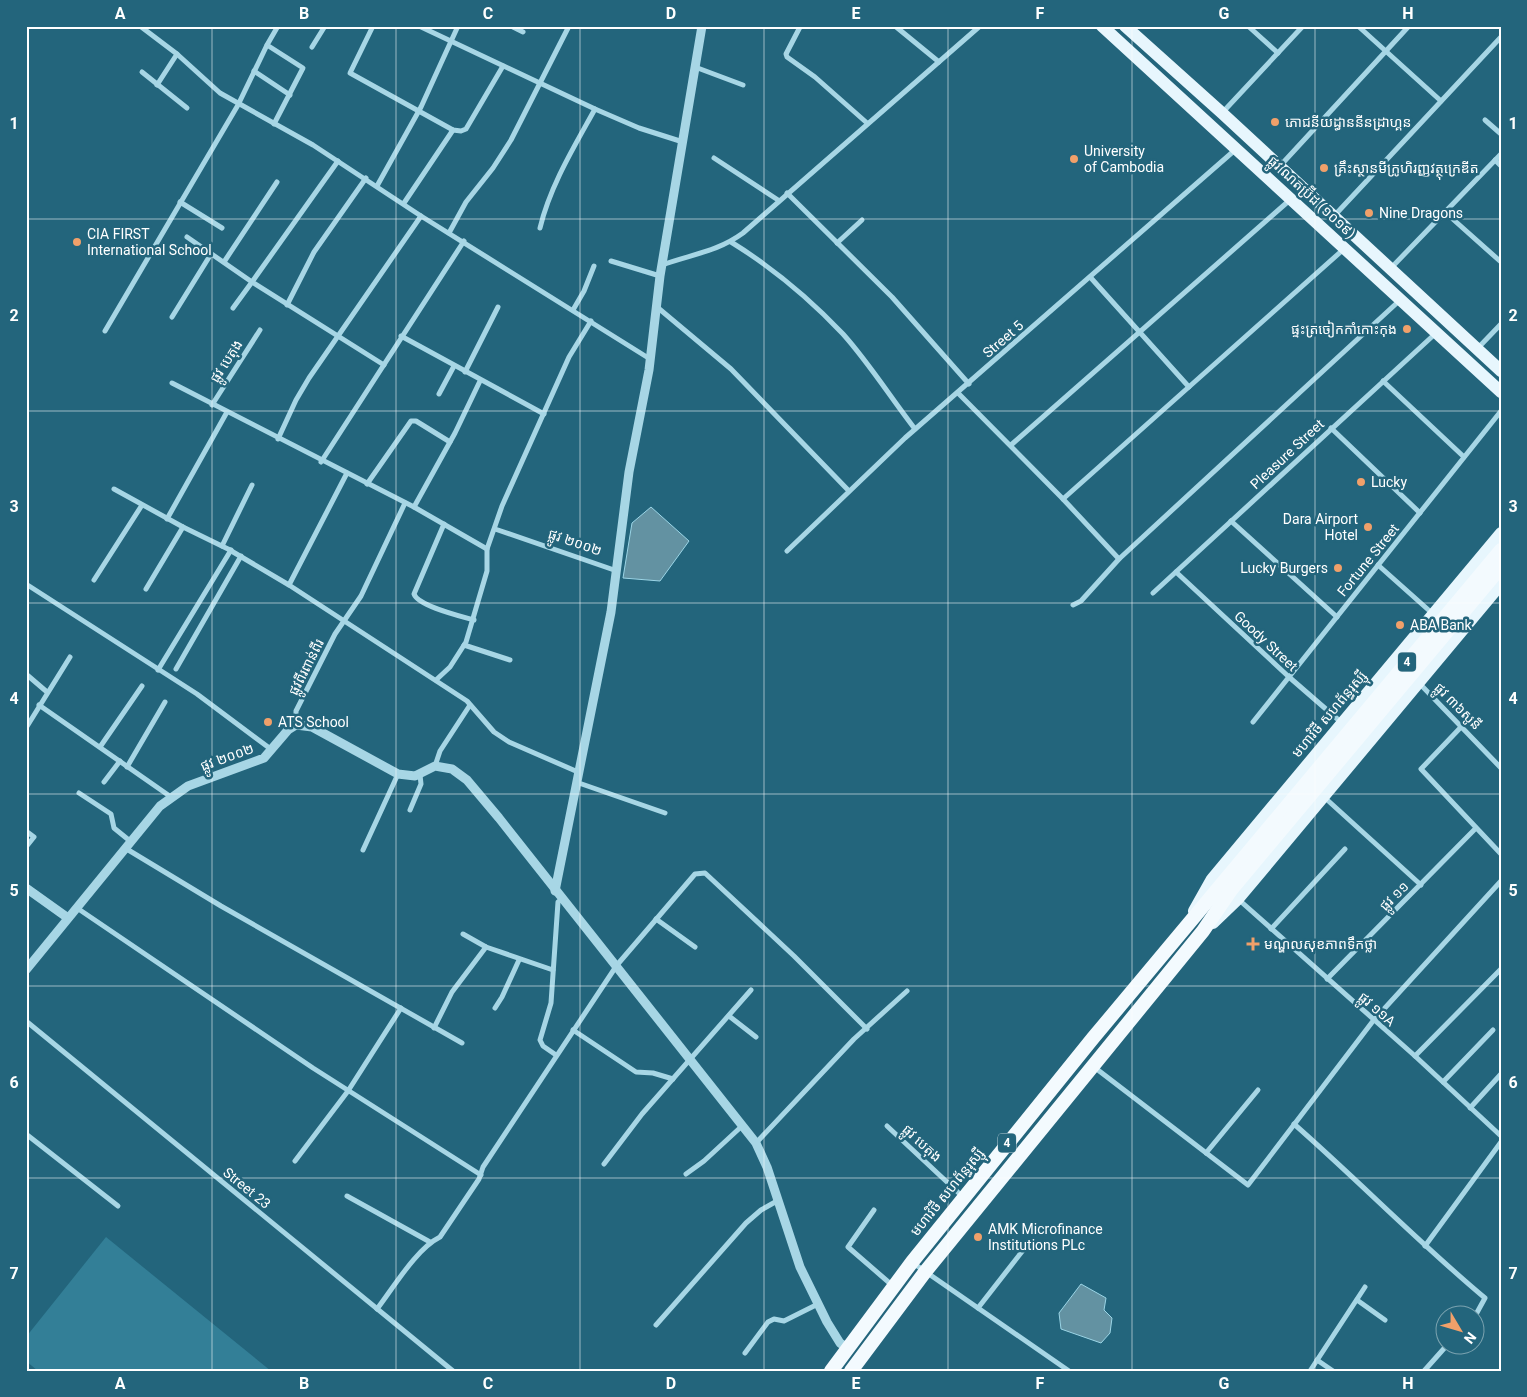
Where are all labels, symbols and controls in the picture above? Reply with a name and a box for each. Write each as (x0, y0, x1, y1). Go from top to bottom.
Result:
text: A (115, 4, 126, 23)
text: B (299, 4, 309, 23)
text: C (483, 4, 493, 23)
text: D (666, 4, 676, 23)
text: E (852, 4, 861, 23)
text: F (1036, 4, 1045, 23)
text: G (1219, 4, 1230, 23)
text: H (1402, 4, 1414, 23)
text: 1 (9, 114, 19, 133)
place label: ភោជនីយដ្ធាននីនដ្រាហ្គន (1285, 114, 1412, 131)
text: 1 (1508, 114, 1518, 133)
marker: ភោជនីយដ្ធាននីនដ្រាហ្គន (1269, 116, 1281, 128)
place label: University of Cambodia (1084, 143, 1164, 175)
street label: ផ្លូវ ណតប្រ៊ីដ (១០១៩) (1262, 151, 1360, 245)
marker: University of Cambodia (1068, 153, 1080, 165)
place label: គ្រឹះស្ថានមីក្រូហិរញ្ញវត្ថុក្រេឌីត (1334, 160, 1479, 180)
marker: គ្រឹះស្ថានមីក្រូហិរញ្ញវត្ថុក្រេឌីត (1318, 162, 1330, 174)
place label: Nine Dragons (1379, 205, 1463, 221)
marker: Nine Dragons (1363, 207, 1375, 219)
place label: CIA FIRST International School (87, 226, 212, 258)
marker: CIA FIRST International School (71, 236, 83, 248)
text: 2 (9, 306, 19, 325)
text: 2 (1508, 306, 1518, 325)
street label: Street 5 (980, 317, 1027, 361)
place label: ផ្ទះត្រចៀកកាំកោះកុង (1291, 320, 1397, 338)
marker: ផ្ទះត្រចៀកកាំកោះកុង (1401, 323, 1413, 335)
street label: ផ្លូវ បេតុង (206, 337, 249, 388)
street label: Pleasure Street (1247, 416, 1327, 492)
place label: Lucky (1371, 474, 1407, 490)
marker: Lucky (1355, 476, 1367, 488)
text: 3 (9, 497, 19, 516)
text: 3 (1508, 497, 1518, 516)
place label: Dara Airport Hotel (1283, 511, 1358, 543)
street label: Fortune Street (1334, 520, 1402, 599)
marker: Dara Airport Hotel (1362, 521, 1374, 533)
street label: ផ្លូវ ២០០២ (545, 525, 604, 563)
place label: Lucky Burgers (1240, 560, 1328, 576)
marker: Lucky Burgers (1332, 562, 1344, 574)
street label: Goody Street (1231, 608, 1301, 675)
place label: ABA Bank (1410, 617, 1473, 633)
marker: ABA Bank (1394, 619, 1406, 631)
street label: ផ្លូវពីរពាន់ពីរ (285, 636, 331, 700)
road number: 4 (1398, 652, 1416, 672)
street label: មហាវិថី សហព័ន្ធរុស្ស៊ី (1288, 667, 1373, 763)
street label: ផ្លូវ ៣៦សូនី (1428, 679, 1485, 736)
text: 4 (9, 689, 19, 708)
text: 4 (1508, 689, 1518, 708)
place label: ATS School (278, 714, 349, 730)
marker: ATS School (262, 716, 274, 728)
street label: ផ្លូវ ២០០២ (198, 740, 257, 778)
street label: ផ្លូវ ១១ (1376, 878, 1415, 917)
text: 5 (9, 881, 19, 900)
text: 5 (1508, 881, 1518, 900)
place label: មណ្ឌលសុខភាពទឹកថ្លា (1264, 936, 1377, 953)
marker: មណ្ឌលសុខភាពទឹកថ្លា (1246, 937, 1260, 951)
street label: ផ្លូវ ១១A (1352, 989, 1399, 1033)
text: 6 (9, 1073, 19, 1092)
text: 6 (1508, 1073, 1518, 1092)
street label: ផ្លូវ បេតុង (896, 1121, 945, 1168)
road number: 4 (998, 1134, 1016, 1152)
street label: មហាវិថី សហព័ន្ធរុស្ស៊ី (906, 1145, 990, 1241)
street label: Street 23 (220, 1164, 274, 1212)
place label: AMK Microfinance Institutions PLc (988, 1221, 1103, 1253)
marker: AMK Microfinance Institutions PLc (972, 1231, 984, 1243)
text: 7 (9, 1264, 19, 1283)
text: 7 (1508, 1264, 1518, 1283)
north arrow (1434, 1304, 1484, 1354)
text: N (1461, 1329, 1480, 1347)
text: A (115, 1374, 126, 1393)
text: B (299, 1374, 309, 1393)
text: C (483, 1374, 493, 1393)
text: D (666, 1374, 676, 1393)
text: E (852, 1374, 861, 1393)
text: F (1036, 1374, 1045, 1393)
text: G (1219, 1374, 1230, 1393)
text: H (1402, 1374, 1414, 1393)

